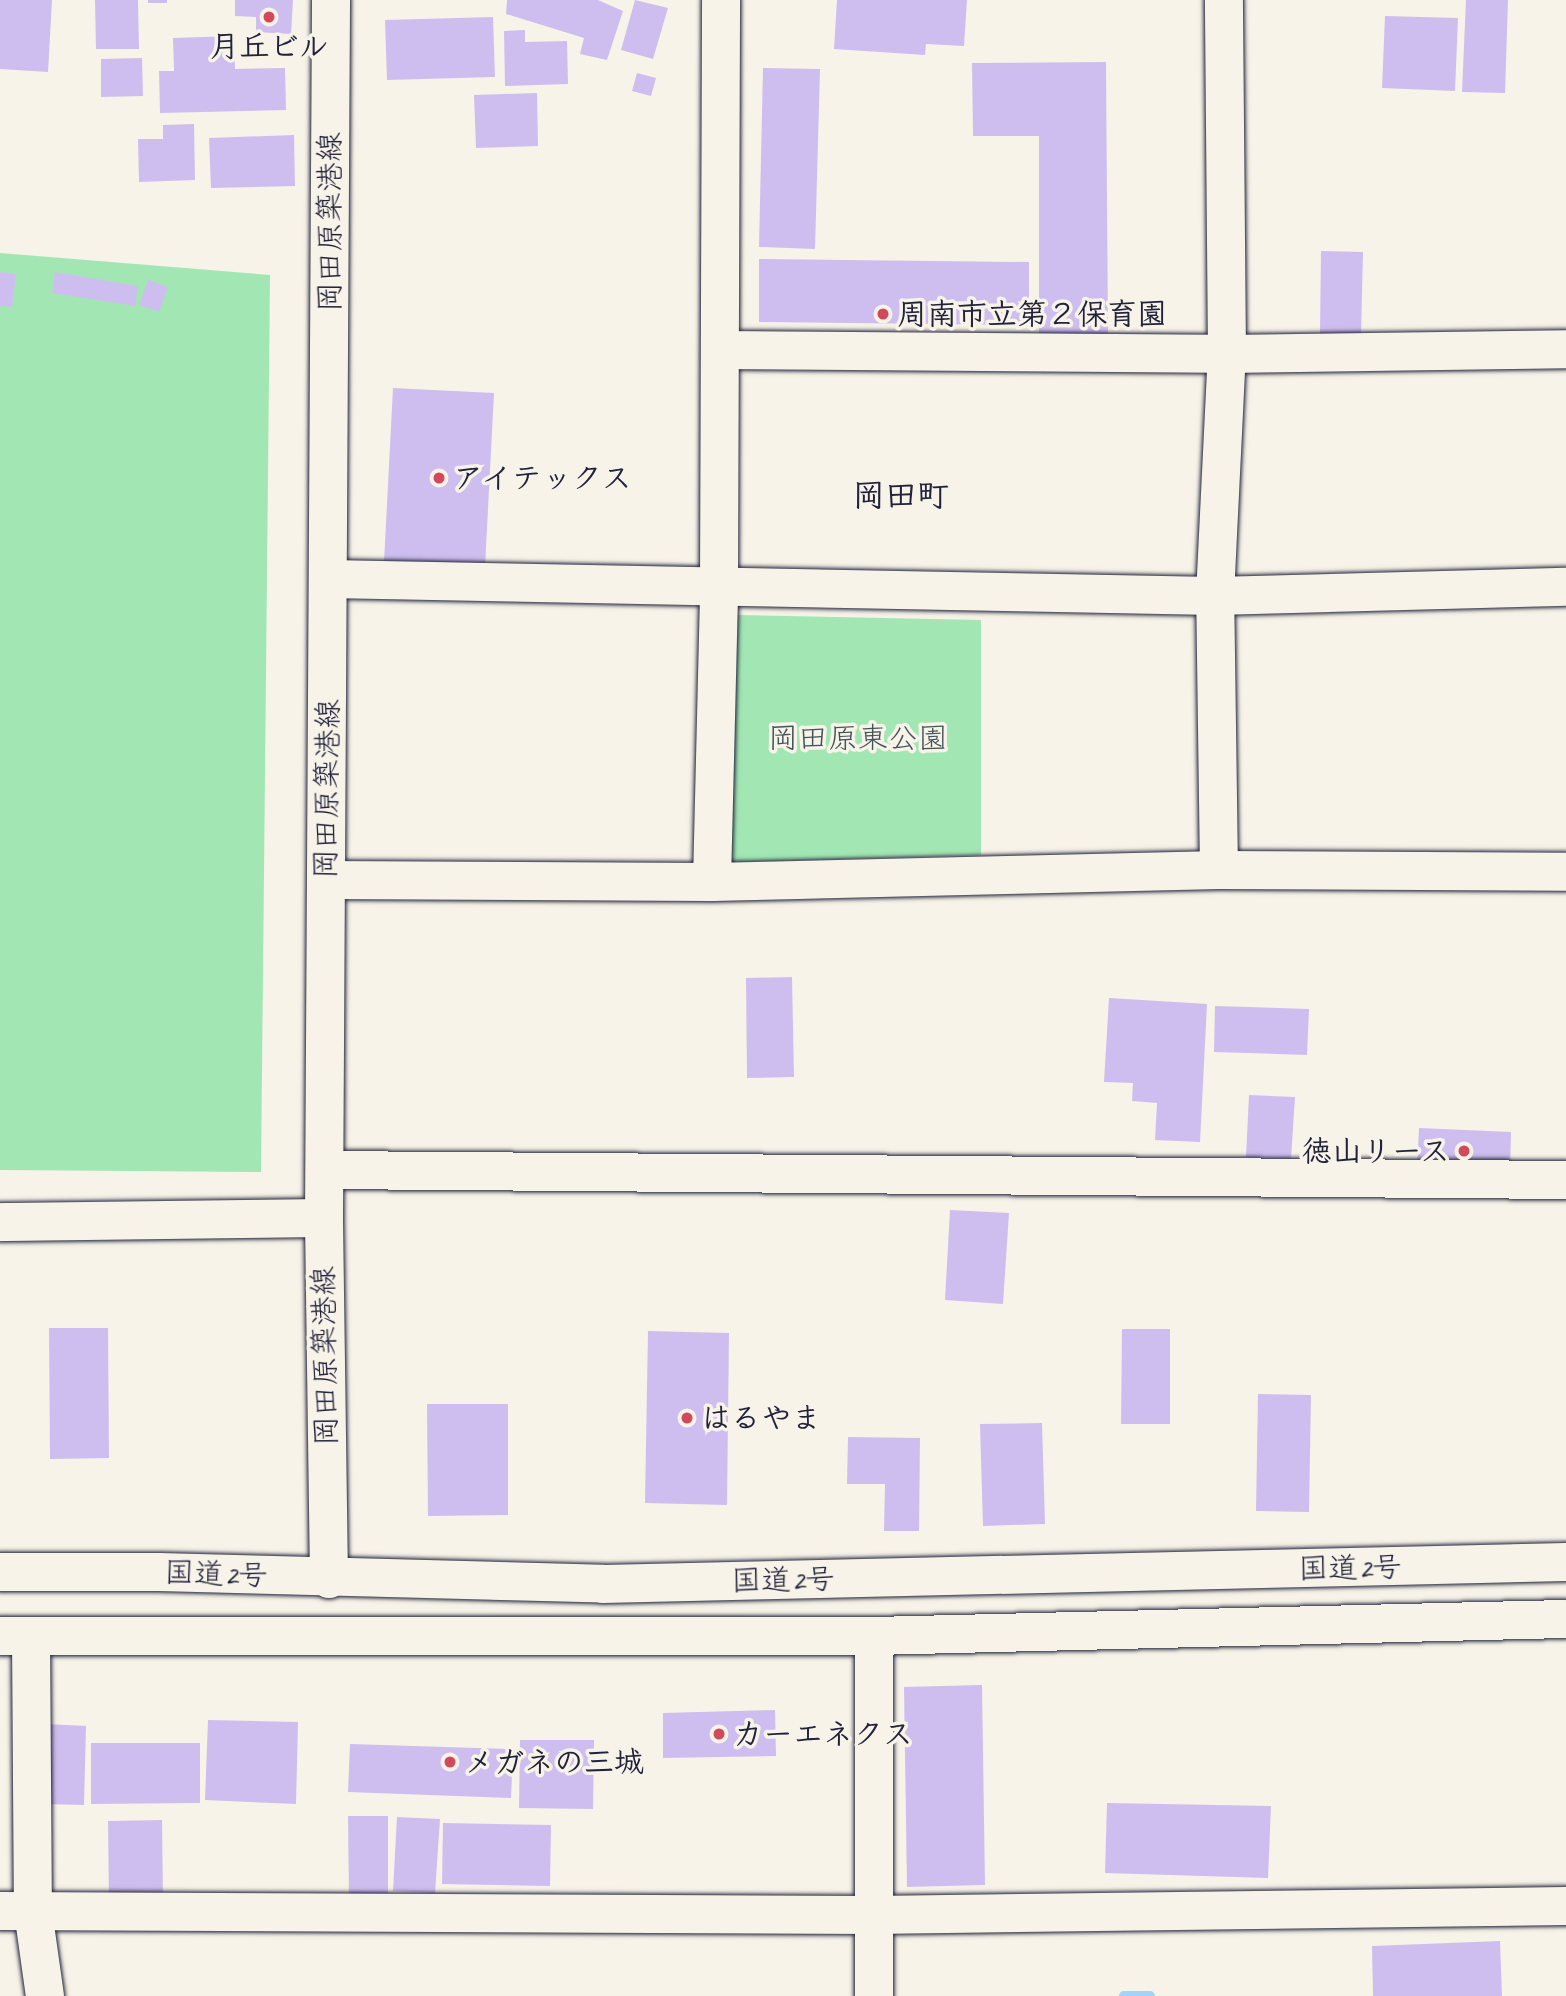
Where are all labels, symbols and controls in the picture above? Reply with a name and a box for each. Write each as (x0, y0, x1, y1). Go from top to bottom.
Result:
marker: 月丘ビル (261, 9, 277, 25)
place label: 月丘ビル (209, 28, 329, 64)
street label: 岡田原築港線 (312, 132, 348, 312)
place label: 周南市立第２保育園 (897, 296, 1167, 332)
marker: 周南市立第２保育園 (875, 306, 891, 322)
place label: アイテックス (453, 460, 633, 496)
marker: アイテックス (431, 470, 447, 486)
district label: 岡田町 (853, 477, 949, 515)
street label: 岡田原築港線 (307, 699, 347, 879)
park label: 岡田原東公園 (768, 720, 948, 756)
place label: 徳山リース (1300, 1133, 1450, 1169)
marker: 徳山リース (1456, 1143, 1472, 1159)
street label: 岡田原築港線 (305, 1266, 345, 1446)
place label: はるやま (701, 1400, 821, 1436)
marker: はるやま (679, 1410, 695, 1426)
street label: 国道2号 (1298, 1549, 1402, 1587)
street label: 国道2号 (164, 1554, 268, 1594)
street label: 国道2号 (731, 1561, 835, 1599)
place label: カーエネクス (733, 1716, 913, 1752)
marker: カーエネクス (711, 1726, 727, 1742)
place label: メガネの三城 (464, 1744, 644, 1780)
marker: メガネの三城 (442, 1754, 458, 1770)

